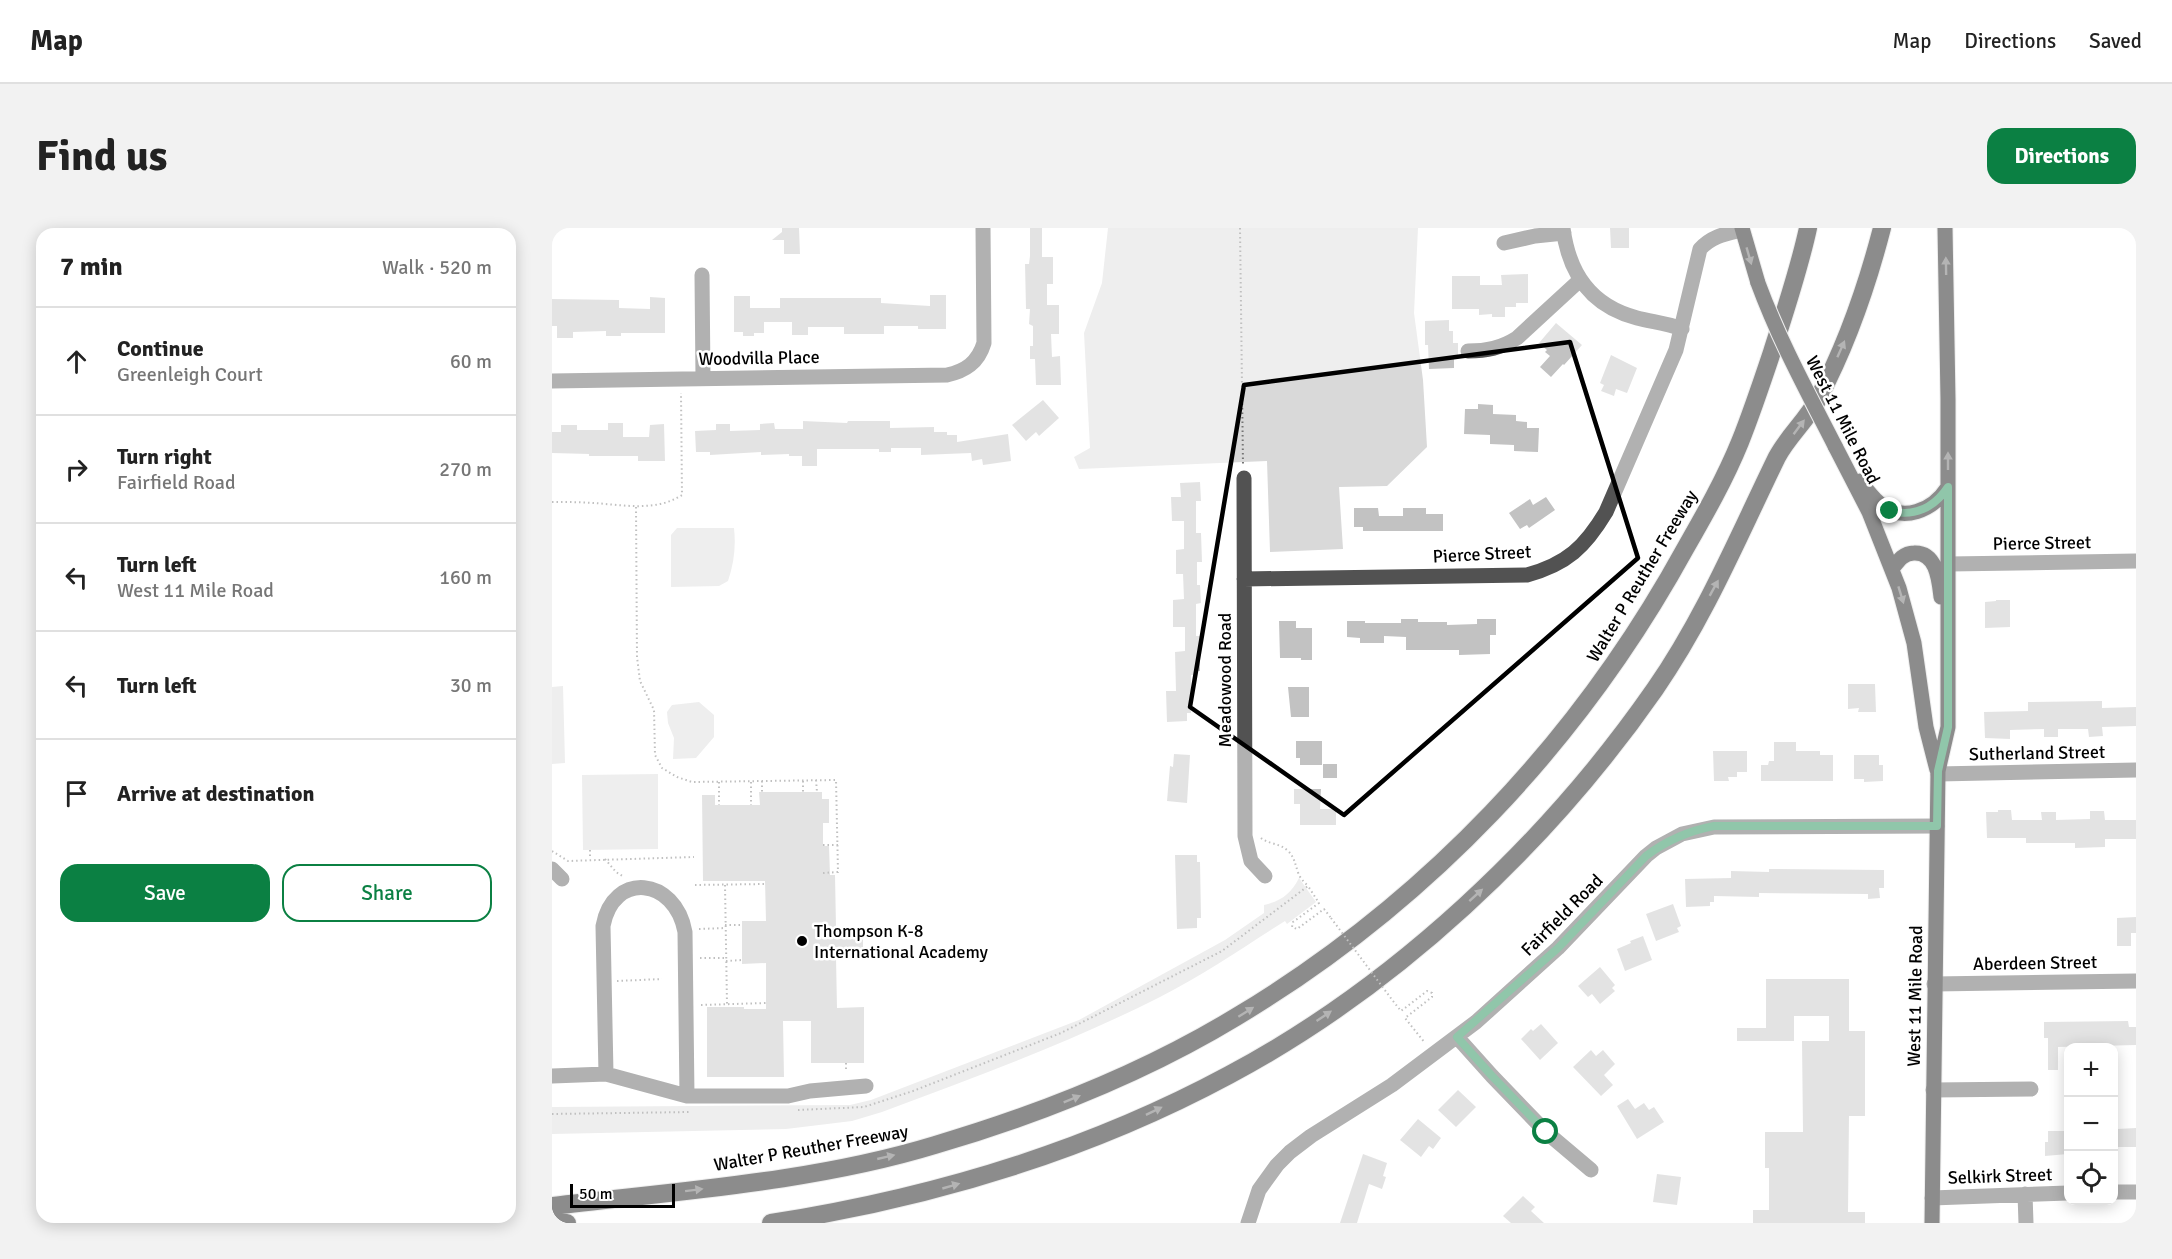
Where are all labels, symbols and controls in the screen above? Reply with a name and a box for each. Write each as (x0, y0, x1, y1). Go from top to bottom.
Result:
text: Map (30, 24, 83, 58)
text: Map (1893, 28, 1931, 54)
text: Directions (1964, 28, 2056, 54)
text: Saved (2089, 28, 2142, 54)
button: Directions (1987, 128, 2136, 184)
text: Find us (36, 131, 167, 182)
one-way arrow (1745, 247, 1754, 265)
text: 7 min (60, 251, 123, 283)
text: Walk · 520 m (382, 255, 492, 280)
one-way arrow (1941, 257, 1951, 276)
text: Continue (117, 335, 204, 362)
one-way arrow (1837, 340, 1846, 358)
icon: ahead (60, 345, 93, 378)
street label: Woodvilla Place (698, 346, 820, 370)
text: 60 m (450, 349, 492, 374)
street label: West 11 Mile Road (1801, 352, 1885, 488)
text: Greenleigh Court (117, 362, 263, 387)
one-way arrow (1792, 419, 1805, 435)
text: Turn right (117, 443, 212, 470)
one-way arrow (1943, 452, 1953, 471)
icon: right (60, 453, 93, 486)
text: 270 m (439, 457, 492, 482)
text: Fairfield Road (117, 470, 236, 495)
street label: Walter P Reuther Freeway (1582, 485, 1702, 666)
route end (1876, 497, 1902, 523)
street label: Pierce Street (1992, 531, 2092, 555)
street label: Pierce Street (1432, 540, 1532, 568)
text: Turn left (117, 551, 197, 578)
icon: left (60, 561, 93, 594)
text: 160 m (439, 565, 492, 590)
text: West 11 Mile Road (117, 578, 274, 603)
one-way arrow (1709, 579, 1719, 596)
one-way arrow (1897, 587, 1906, 605)
street label: Meadowood Road (1214, 613, 1236, 747)
icon: left (60, 669, 93, 702)
text: Turn left (117, 672, 197, 699)
text: 30 m (450, 673, 492, 698)
street label: Sutherland Street (1969, 741, 2105, 765)
icon: arrive (60, 777, 93, 810)
text: Arrive at destination (117, 780, 314, 807)
button: Save (60, 864, 270, 922)
button: Share (282, 864, 492, 922)
street label: Fairfield Road (1517, 870, 1607, 960)
one-way arrow (1468, 889, 1483, 902)
place label: Thompson K-8 International Academy (814, 920, 988, 963)
street label: West 11 Mile Road (1903, 925, 1927, 1067)
marker: Thompson K-8 International Academy (795, 934, 809, 948)
street label: Aberdeen Street (1973, 951, 2097, 975)
one-way arrow (1238, 1006, 1254, 1017)
one-way arrow (1315, 1010, 1331, 1022)
map controls (2064, 1043, 2118, 1205)
button: + (2064, 1043, 2118, 1097)
one-way arrow (1063, 1094, 1081, 1104)
button: − (2064, 1097, 2118, 1151)
one-way arrow (1145, 1107, 1162, 1116)
route start (1532, 1118, 1558, 1144)
street label: Walter P Reuther Freeway (712, 1120, 910, 1176)
button: locate (2064, 1151, 2118, 1205)
one-way arrow (877, 1152, 895, 1162)
street label: Selkirk Street (1947, 1163, 2053, 1189)
scale bar (570, 1181, 675, 1208)
one-way arrow (942, 1181, 960, 1190)
text: 50 m (579, 1184, 613, 1204)
one-way arrow (684, 1185, 703, 1194)

